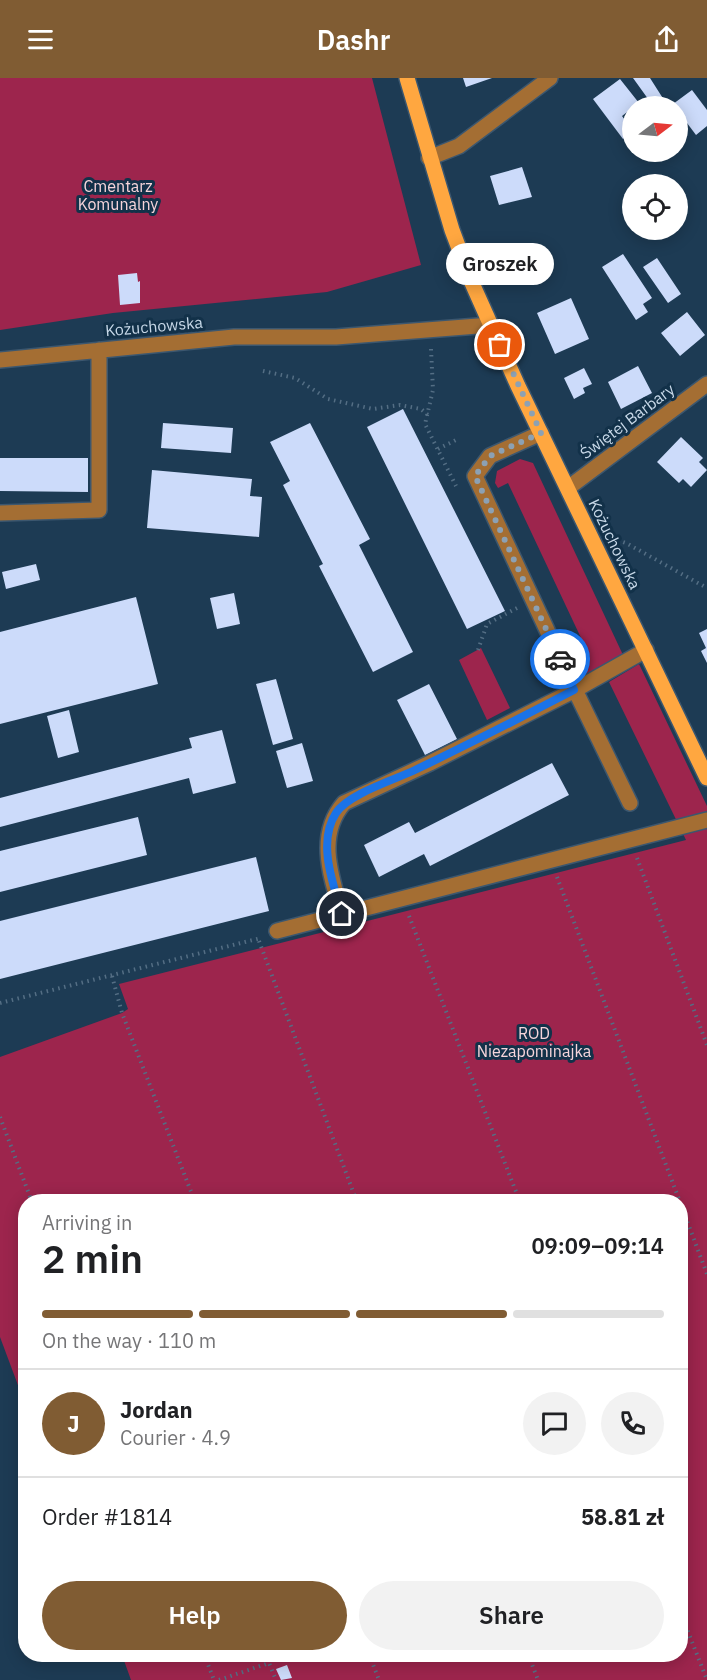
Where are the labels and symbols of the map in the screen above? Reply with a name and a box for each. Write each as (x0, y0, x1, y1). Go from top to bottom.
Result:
north arrow (622, 96, 688, 162)
park label: Cmentarz Komunalny (78, 176, 158, 214)
callout: Groszek (446, 243, 554, 285)
street label: Kożuchowska (104, 312, 204, 340)
pin (474, 319, 525, 370)
street label: Świętej Barbary (575, 378, 678, 463)
street label: Kożuchowska (585, 496, 646, 593)
courier (530, 629, 590, 689)
pin (316, 888, 367, 939)
park label: ROD Niezapominajka (477, 1023, 592, 1061)

